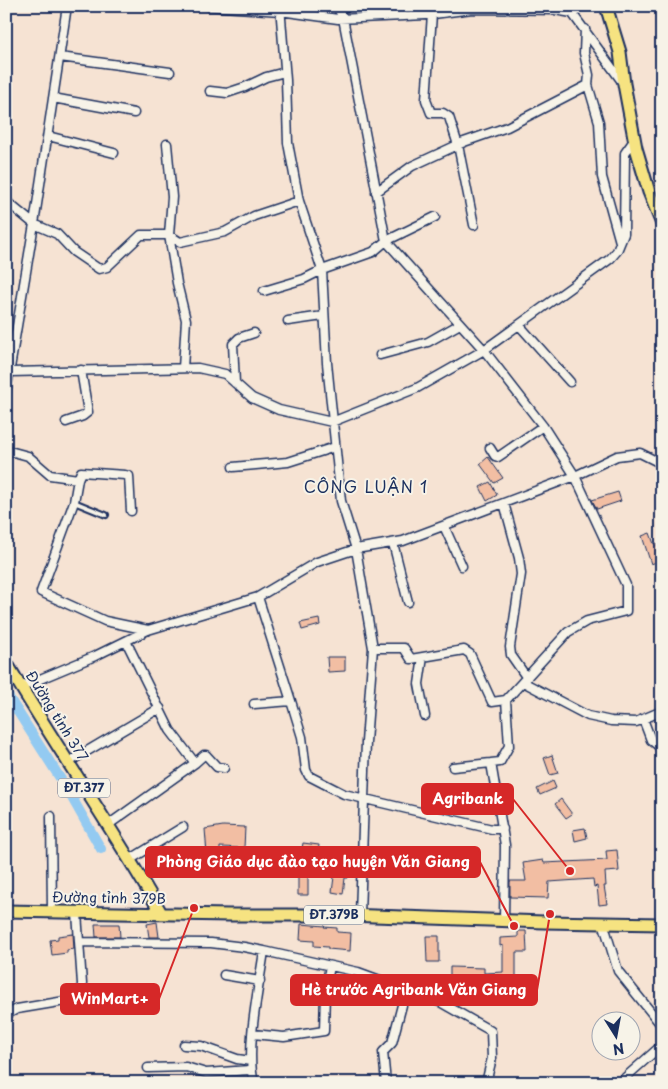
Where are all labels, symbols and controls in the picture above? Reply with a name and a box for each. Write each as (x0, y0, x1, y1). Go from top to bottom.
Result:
district label: CÔNG LUẬN 1 (304, 474, 428, 498)
street label: Đường tỉnh 377 (21, 666, 94, 765)
road number: ĐT.377 (58, 778, 110, 798)
callout: Agribank (422, 784, 513, 814)
text: Agribank (432, 786, 504, 809)
callout: Phòng Giáo dục đào tạo huyện Văn Giang (146, 847, 480, 877)
text: Phòng Giáo dục đào tạo huyện Văn Giang (156, 849, 470, 872)
street label: Đường tỉnh 379B (52, 886, 166, 909)
road number: ĐT.379B (304, 906, 364, 924)
callout: Hè trước Agribank Văn Giang (291, 975, 537, 1005)
text: Hè trước Agribank Văn Giang (302, 977, 526, 1000)
callout: WinMart+ (61, 984, 159, 1014)
text: WinMart+ (71, 986, 149, 1009)
north arrow (590, 1012, 640, 1062)
text: N (611, 1038, 626, 1061)

